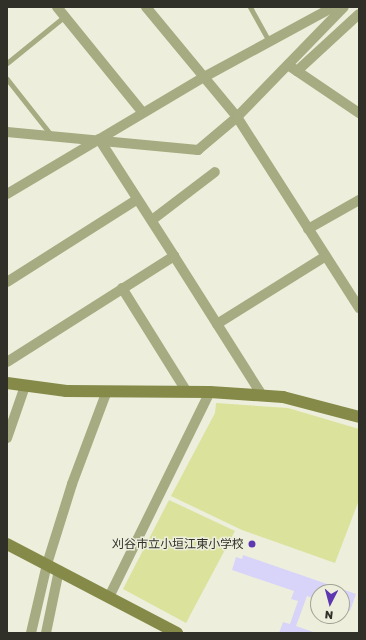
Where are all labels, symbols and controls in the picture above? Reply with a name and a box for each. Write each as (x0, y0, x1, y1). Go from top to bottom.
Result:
place label: 刈谷市立小垣江東小学校 (112, 537, 244, 551)
marker: 刈谷市立小垣江東小学校 (247, 539, 257, 549)
north arrow (310, 584, 350, 624)
text: N (324, 609, 334, 622)

